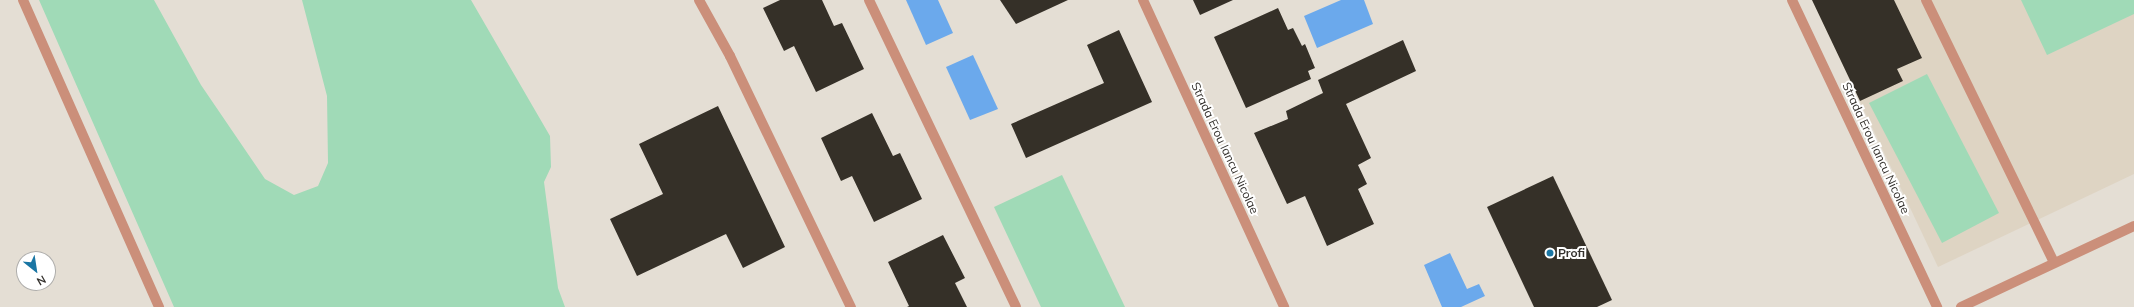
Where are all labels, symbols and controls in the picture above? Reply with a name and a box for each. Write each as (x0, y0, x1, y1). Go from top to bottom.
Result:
street label: Strada Erou Iancu Nicolae (1188, 80, 1262, 216)
street label: Strada Erou Iancu Nicolae (1839, 80, 1913, 216)
place label: Profi (1558, 246, 1585, 260)
marker: Profi (1545, 248, 1555, 258)
north arrow (16, 251, 56, 291)
text: N (34, 272, 49, 289)

